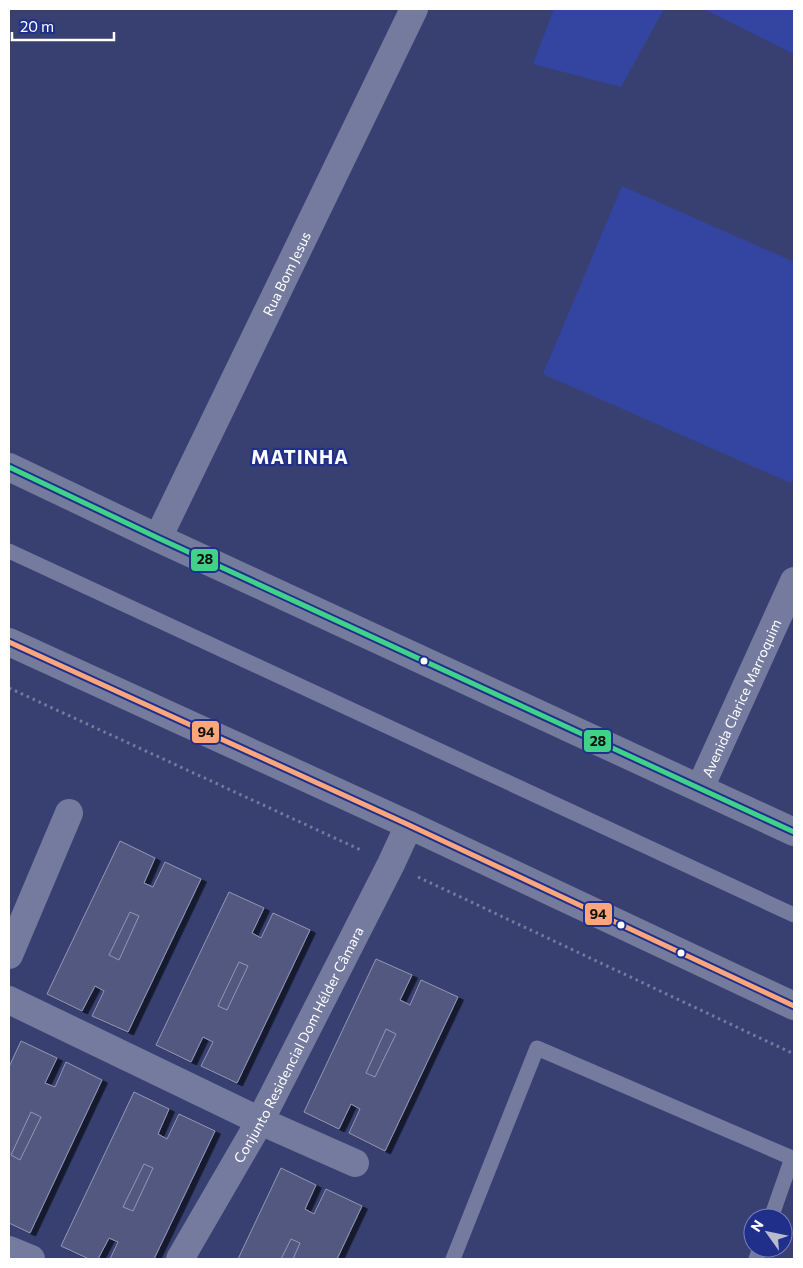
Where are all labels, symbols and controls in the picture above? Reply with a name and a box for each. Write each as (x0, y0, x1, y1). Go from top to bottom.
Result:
scale bar (12, 10, 115, 42)
text: 20 m (20, 17, 54, 35)
street label: Rua Bom Jesus (258, 228, 314, 318)
district label: MATINHA (251, 445, 349, 468)
line badge: 28 (190, 548, 219, 572)
text: 28 (197, 550, 214, 567)
street label: Avenida Clarice Marroquim (698, 616, 784, 780)
unlabelled marker (419, 656, 429, 666)
line badge: 94 (191, 720, 220, 744)
text: 94 (197, 723, 215, 740)
line badge: 28 (583, 729, 612, 753)
text: 28 (590, 732, 607, 749)
line badge: 94 (584, 902, 613, 926)
text: 94 (589, 905, 607, 922)
unlabelled marker (616, 920, 626, 930)
street label: Conjunto Residencial Dom Hélder Câmara (229, 923, 366, 1166)
unlabelled marker (676, 948, 686, 958)
north arrow (743, 1208, 793, 1258)
text: N (747, 1217, 767, 1235)

